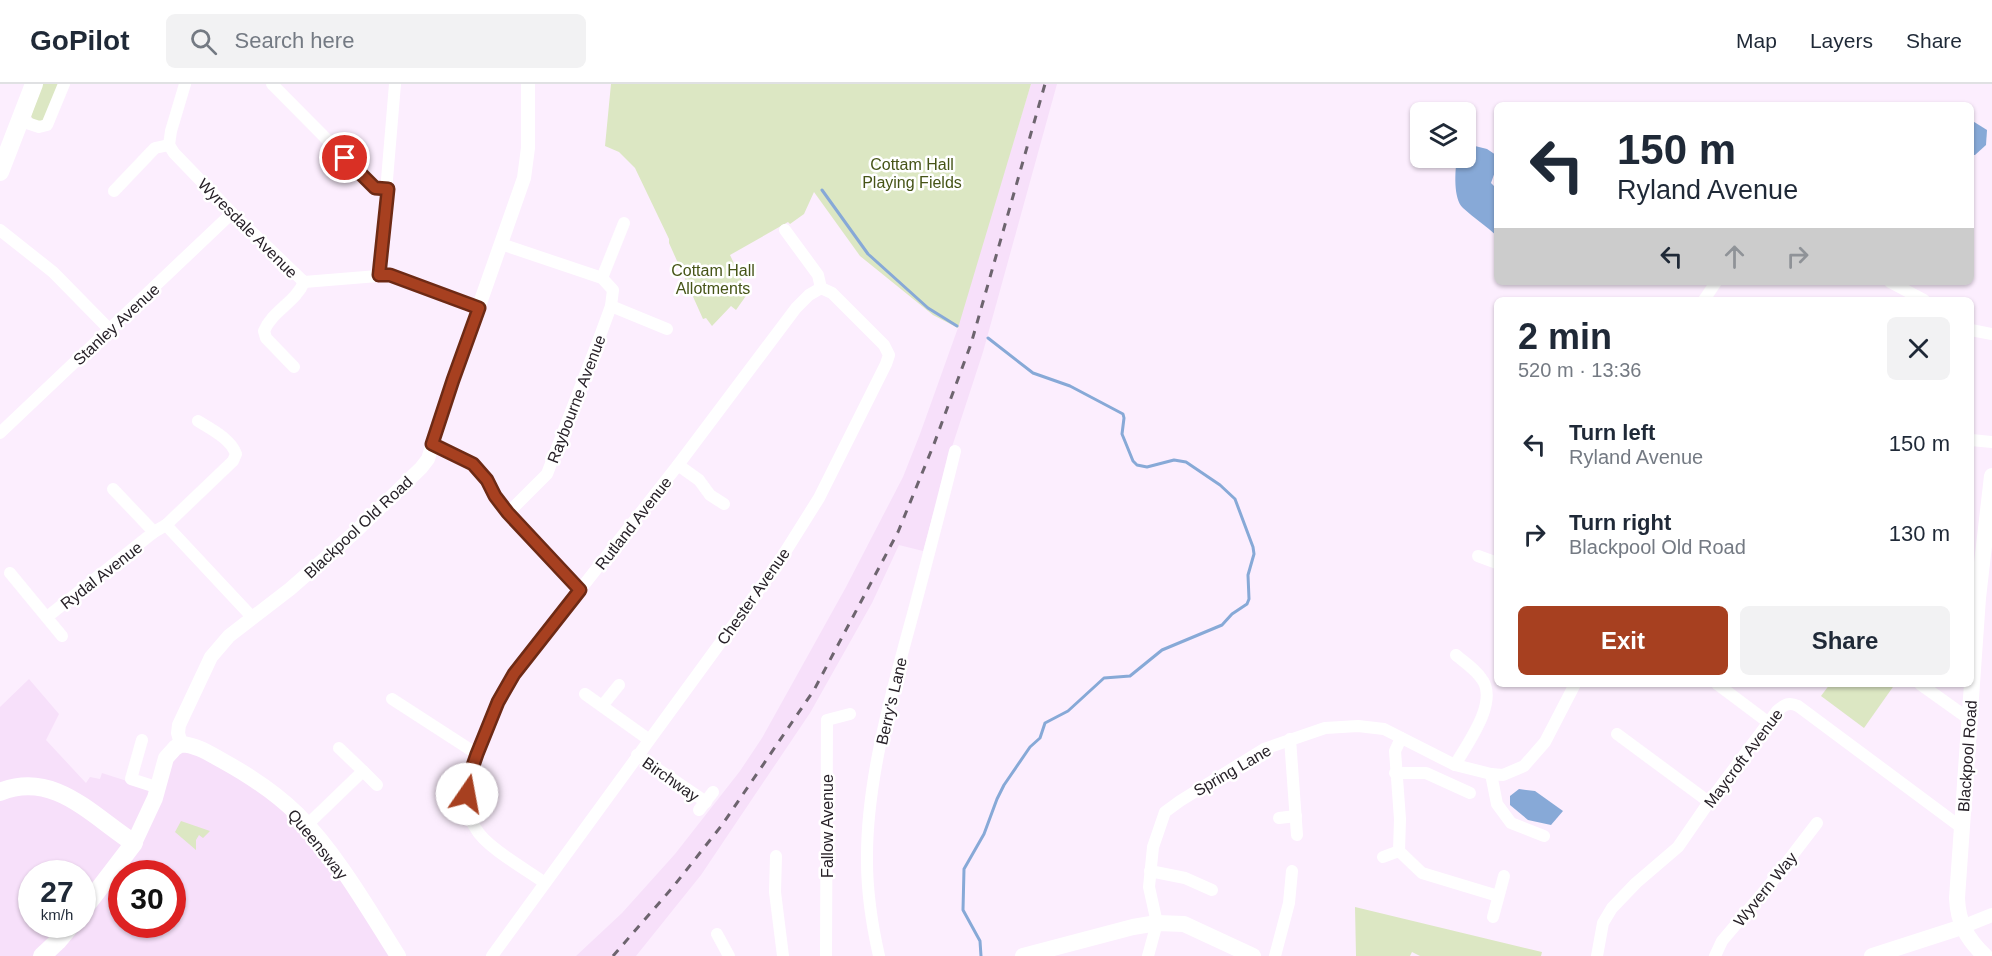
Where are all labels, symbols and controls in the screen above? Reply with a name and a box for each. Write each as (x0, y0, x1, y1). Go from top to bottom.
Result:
search box (166, 14, 586, 68)
text: GoPilot (30, 25, 130, 56)
icon: search (187, 25, 220, 58)
text: Search here (235, 28, 354, 53)
text: Map (1736, 29, 1777, 52)
text: Layers (1810, 29, 1873, 52)
text: Share (1906, 29, 1962, 52)
map controls (1410, 102, 1476, 168)
button: layers (1410, 102, 1476, 168)
icon: left (1518, 126, 1596, 204)
text: 150 m (1617, 126, 1736, 173)
pin (319, 132, 370, 183)
icon: arrive (328, 141, 361, 174)
park label: Cottam Hall Playing Fields (862, 156, 962, 191)
street label: Wyresdale Avenue (195, 175, 301, 281)
text: Ryland Avenue (1617, 175, 1798, 205)
icon: left (1655, 240, 1688, 273)
icon: ahead (1718, 240, 1751, 273)
icon: right (1781, 240, 1814, 273)
park label: Cottam Hall Allotments (671, 262, 755, 297)
street label: Stanley Avenue (70, 280, 163, 368)
text: 2 min (1518, 316, 1612, 357)
button: close (1887, 317, 1950, 380)
street label: Raybourne Avenue (544, 333, 609, 466)
text: 520 m · 13:36 (1518, 359, 1641, 381)
text: Turn left (1569, 420, 1655, 445)
icon: left (1518, 428, 1551, 461)
text: 150 m (1889, 431, 1950, 456)
text: Ryland Avenue (1569, 446, 1703, 468)
street label: Blackpool Old Road (301, 473, 416, 582)
street label: Rutland Avenue (592, 474, 675, 573)
text: Turn right (1569, 510, 1671, 535)
icon: right (1518, 518, 1551, 551)
text: 130 m (1889, 521, 1950, 546)
text: Blackpool Old Road (1569, 536, 1746, 558)
street label: Rydal Avenue (57, 538, 145, 612)
street label: Chester Avenue (714, 545, 793, 648)
button: Exit (1518, 606, 1728, 675)
button: Share (1740, 606, 1950, 675)
street label: Berry's Lane (873, 656, 910, 747)
street label: Blackpool Road (1955, 700, 1980, 813)
street label: Maycroft Avenue (1701, 706, 1786, 811)
street label: Spring Lane (1191, 741, 1274, 799)
street label: Birchway (639, 754, 702, 805)
position arrow (435, 762, 499, 826)
street label: Fallow Avenue (819, 774, 836, 878)
street label: Queensway (284, 806, 351, 882)
street label: Wyvern Way (1730, 849, 1800, 930)
speed limit sign: 30 (108, 860, 186, 938)
text: 27 (40, 875, 74, 908)
text: km/h (41, 906, 73, 923)

